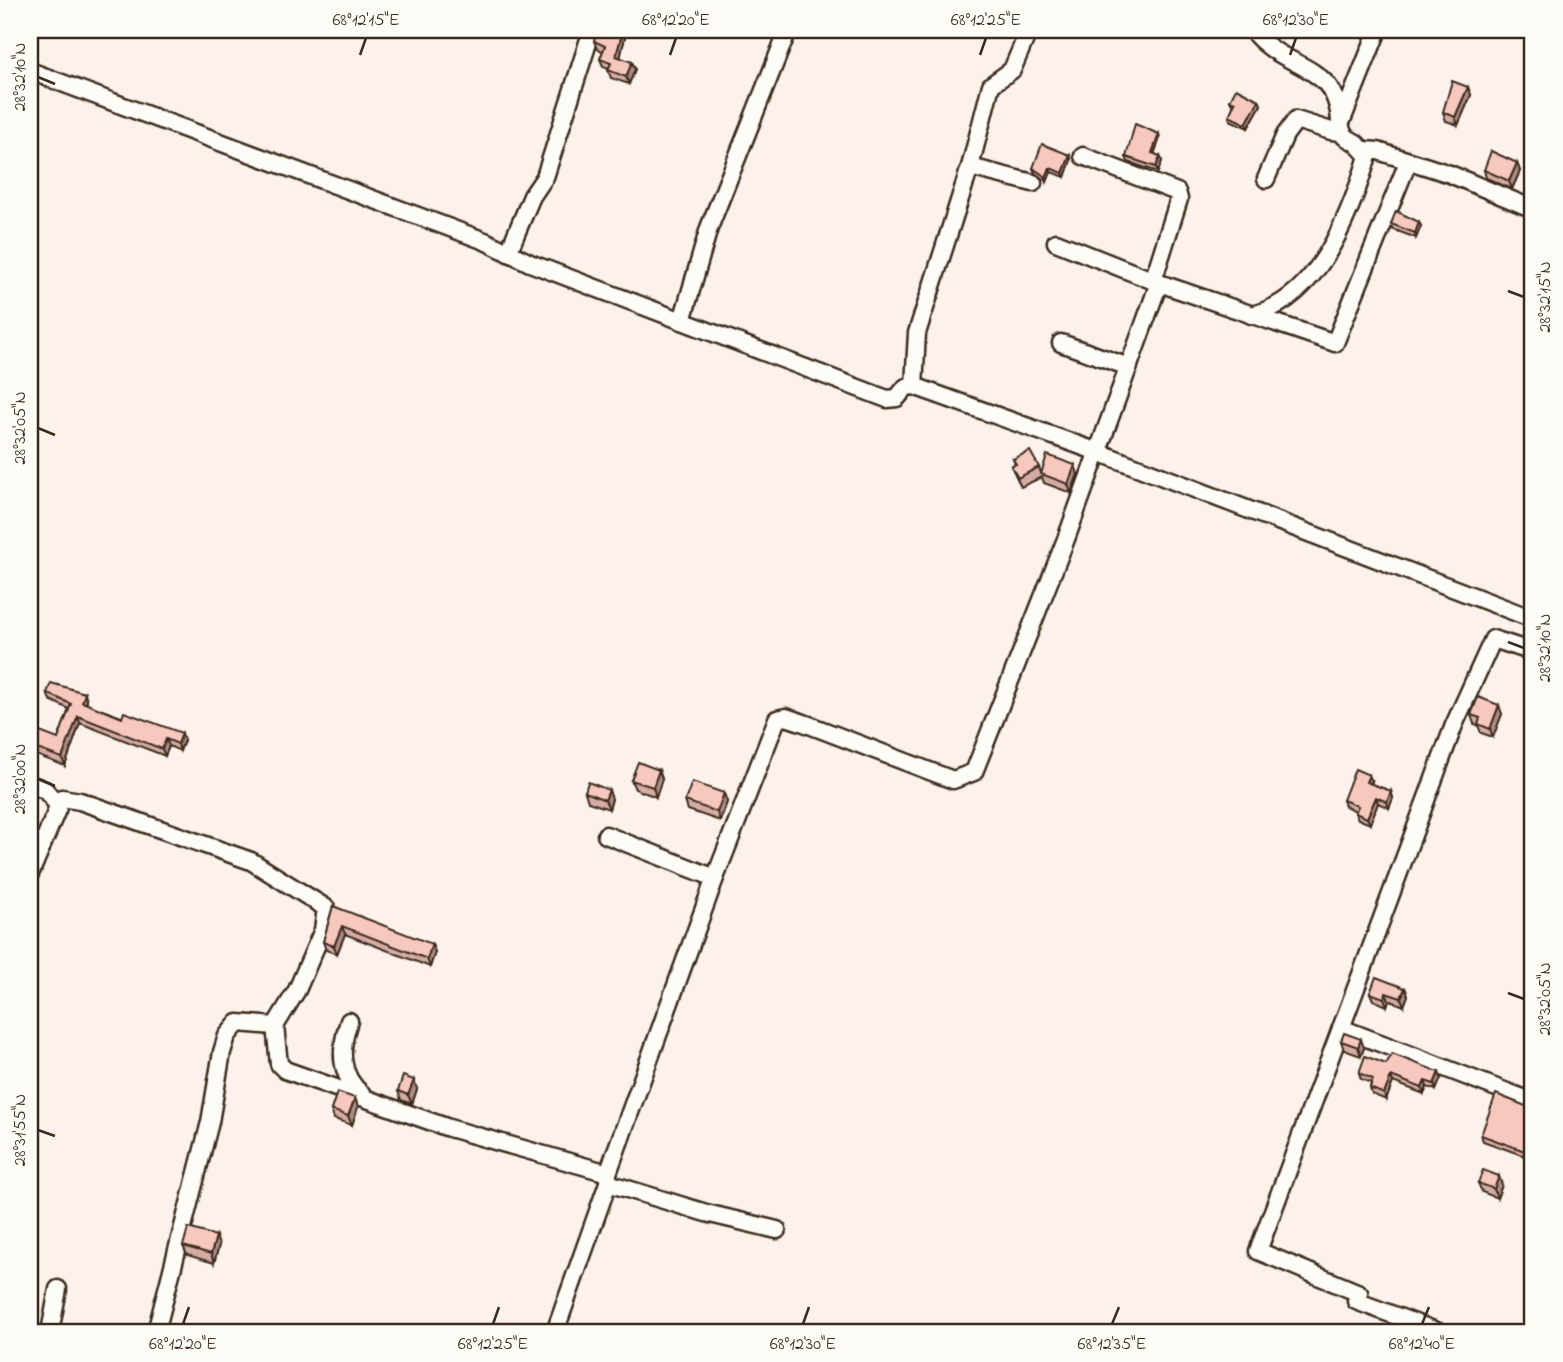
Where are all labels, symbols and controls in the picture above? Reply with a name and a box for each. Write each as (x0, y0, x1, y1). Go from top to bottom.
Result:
text: 68°12'15"E (332, 8, 400, 34)
text: 68°12'20"E (642, 8, 710, 34)
text: 68°12'25"E (951, 8, 1021, 34)
text: 68°12'30"E (1263, 8, 1329, 34)
text: 28°32'10"N (8, 43, 34, 111)
text: 28°32'15"N (1533, 261, 1559, 333)
text: 28°32'05"N (8, 391, 34, 465)
text: 28°32'10"N (1533, 614, 1559, 682)
text: 28°32'00"N (8, 744, 34, 814)
text: 28°32'05"N (1533, 962, 1559, 1036)
text: 28°31'55"N (8, 1094, 34, 1166)
text: 68°12'20"E (149, 1332, 217, 1358)
text: 68°12'25"E (458, 1332, 528, 1358)
text: 68°12'30"E (770, 1332, 836, 1358)
text: 68°12'35"E (1078, 1332, 1147, 1358)
text: 68°12'40"E (1389, 1332, 1455, 1358)

